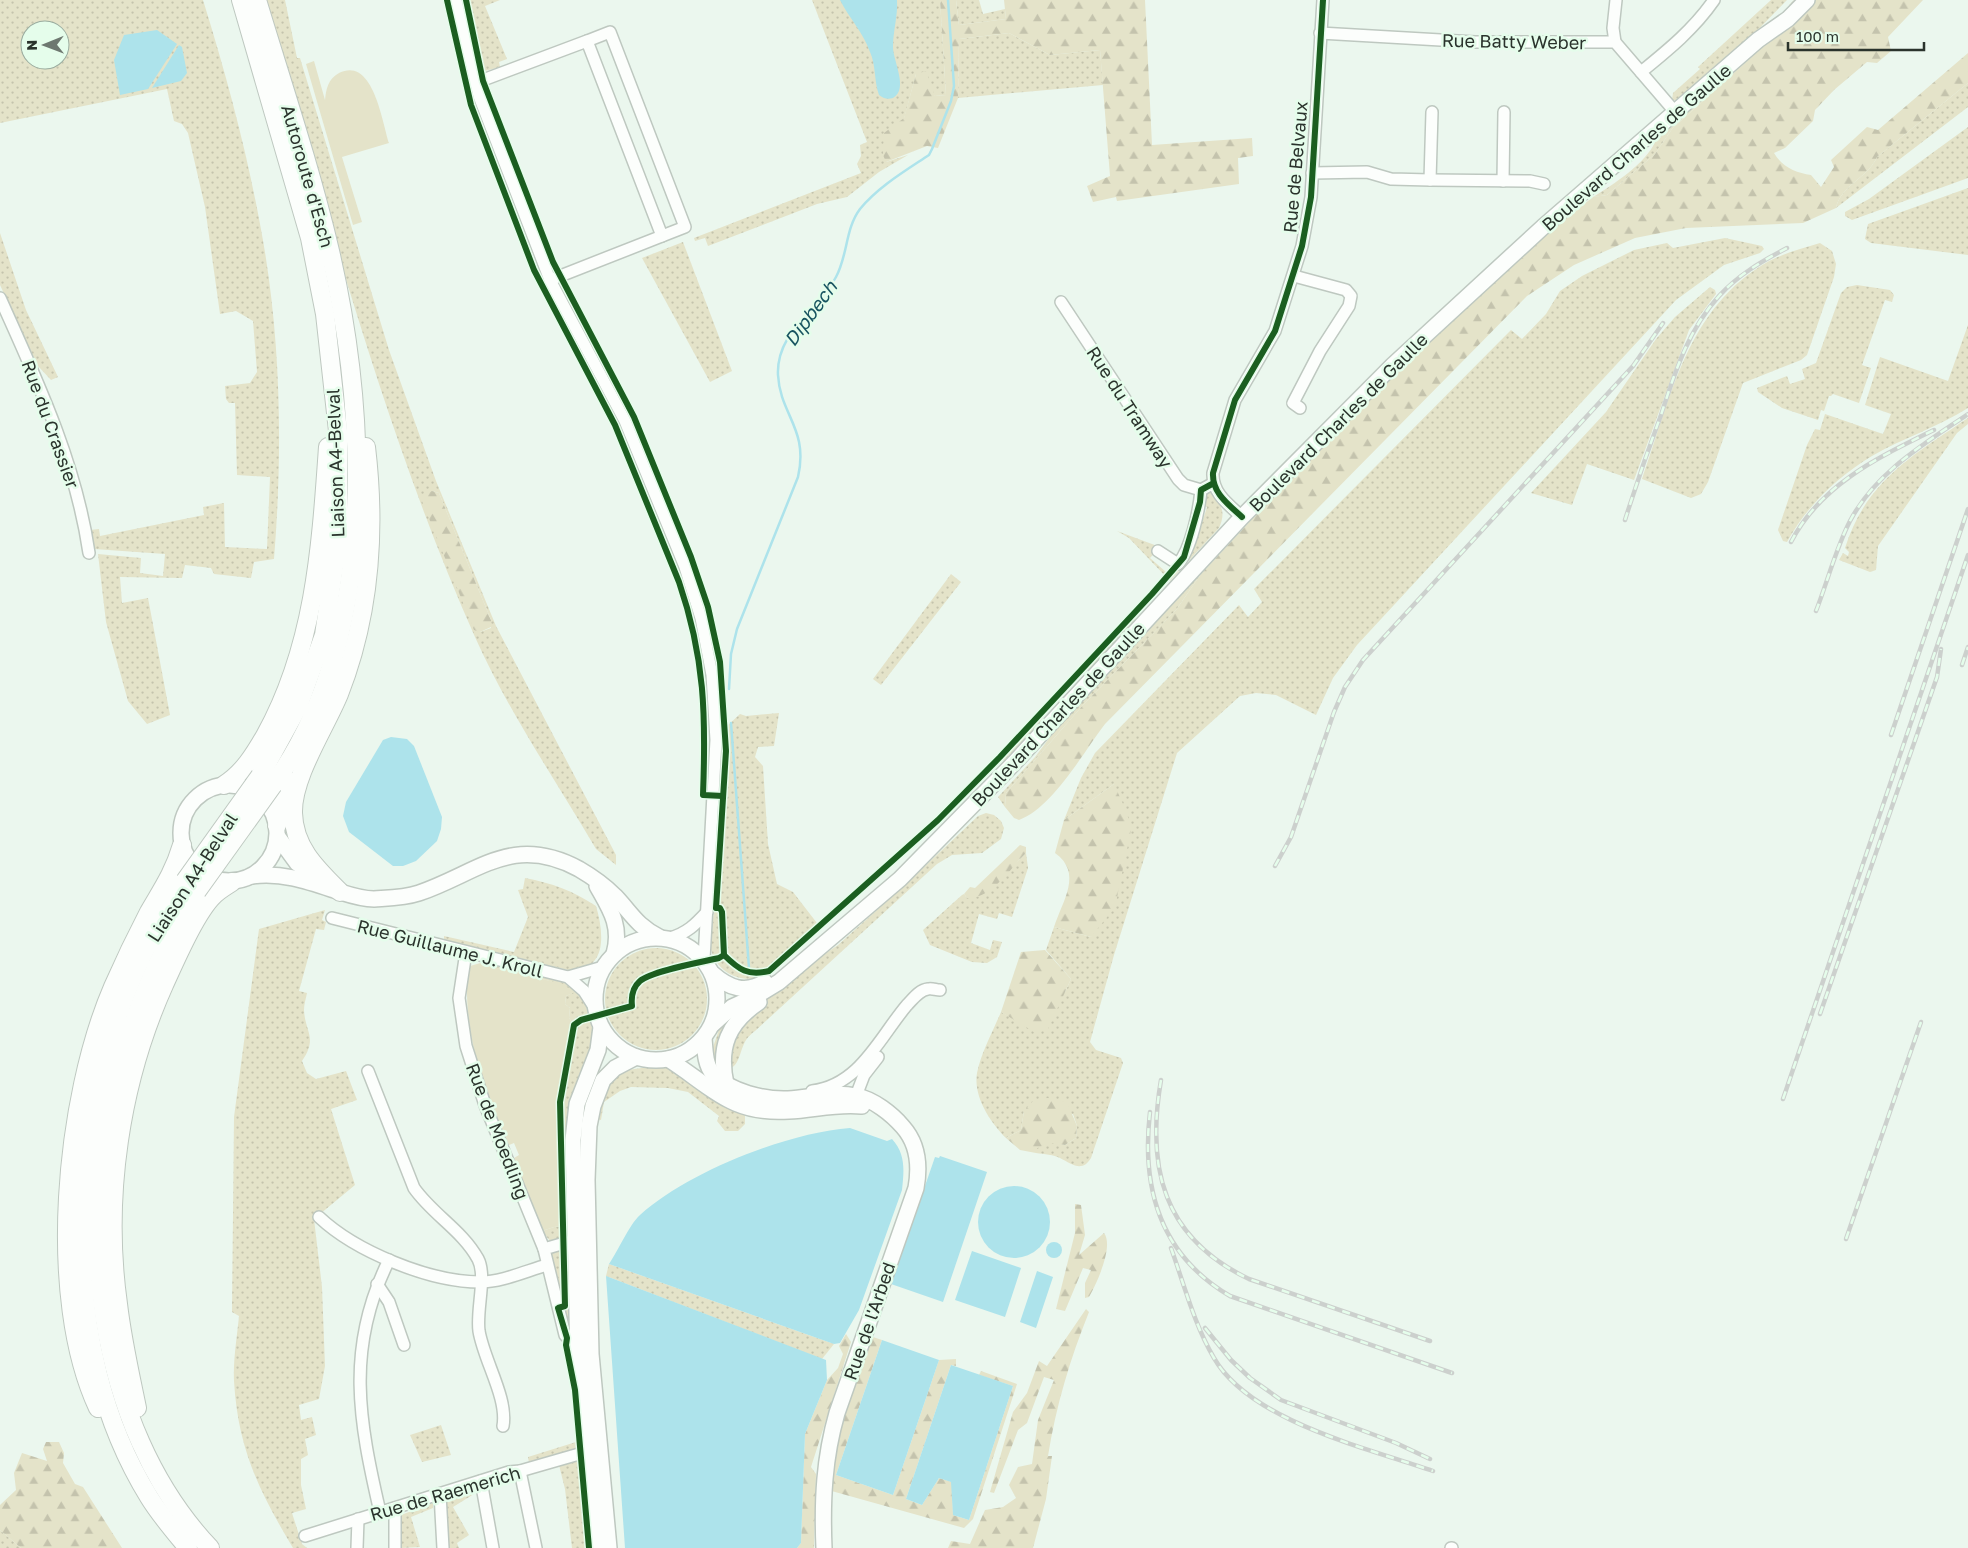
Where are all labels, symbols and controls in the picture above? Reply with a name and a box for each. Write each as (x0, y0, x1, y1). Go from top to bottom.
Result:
north arrow (20, 20, 70, 70)
scale bar (1788, 20, 1924, 52)
text: 100 m (1796, 27, 1839, 45)
street label: Rue Batty Weber (1442, 29, 1586, 53)
text: N (23, 40, 40, 51)
street label: Boulevard Charles de Gaulle (1537, 59, 1735, 235)
street label: Rue de Belvaux (1278, 100, 1312, 234)
street label: Autoroute d'Esch (277, 102, 339, 250)
water label: Dipbech (779, 275, 842, 350)
street label: Boulevard Charles de Gaulle (1244, 328, 1432, 516)
street label: Rue du Tramway (1082, 342, 1178, 472)
street label: Rue du Crassier (18, 357, 84, 491)
street label: Liaison A4-Belval (321, 388, 349, 538)
street label: Boulevard Charles de Gaulle (967, 617, 1149, 811)
street label: Liaison A4-Belval (142, 808, 242, 946)
street label: Rue Guillaume J. Kroll (355, 914, 545, 982)
street label: Rue de Moedling (462, 1060, 534, 1202)
street label: Rue de l'Arbed (839, 1259, 899, 1383)
street label: Rue de Raemerich (367, 1461, 523, 1525)

